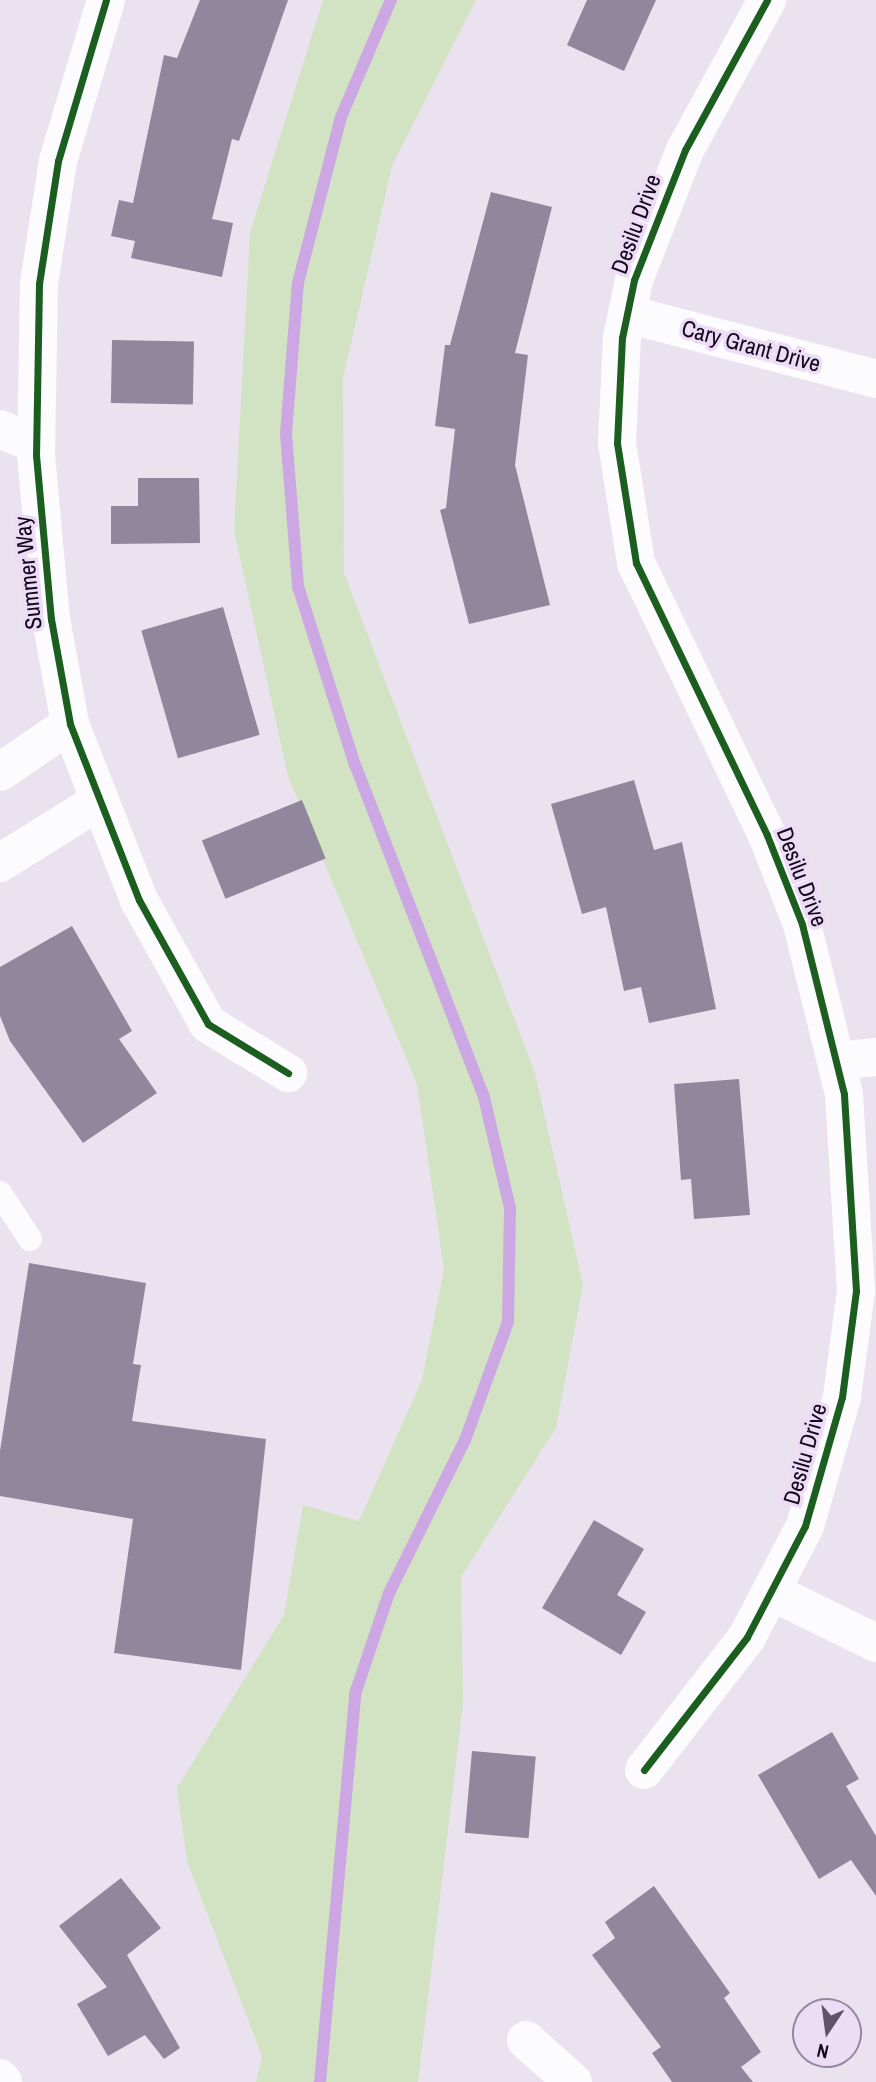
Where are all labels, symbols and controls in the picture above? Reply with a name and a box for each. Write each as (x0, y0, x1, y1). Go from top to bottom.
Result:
street label: Desilu Drive (605, 171, 667, 277)
street label: Cary Grant Drive (679, 314, 823, 378)
street label: Summer Way (8, 515, 48, 631)
street label: Desilu Drive (771, 824, 833, 930)
street label: Desilu Drive (777, 1400, 833, 1508)
north arrow (792, 1998, 862, 2068)
text: N (814, 2038, 831, 2065)

